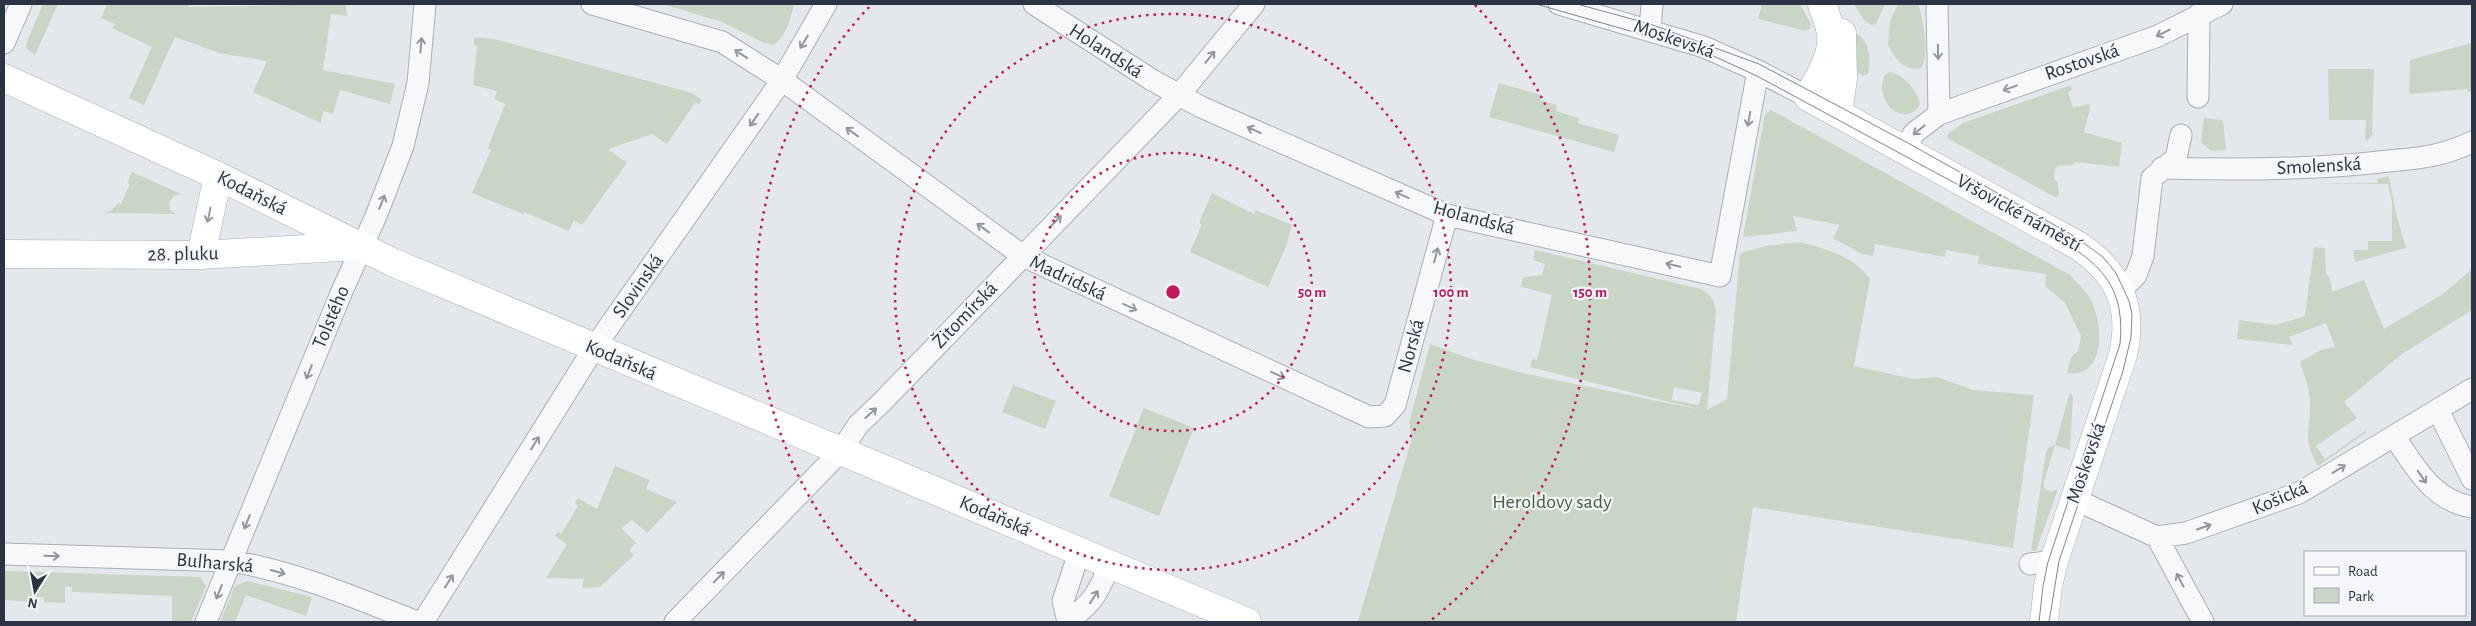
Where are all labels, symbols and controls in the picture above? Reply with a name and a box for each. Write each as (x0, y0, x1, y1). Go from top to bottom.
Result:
street label: Moskevská (1631, 16, 1717, 62)
street label: Holandská (1066, 20, 1146, 82)
one-way arrow (2156, 29, 2171, 38)
one-way arrow (799, 35, 809, 49)
one-way arrow (416, 37, 426, 53)
street label: Rostovská (2042, 40, 2122, 84)
one-way arrow (1933, 44, 1943, 60)
one-way arrow (734, 49, 748, 59)
one-way arrow (1204, 51, 1215, 64)
one-way arrow (2003, 84, 2018, 93)
one-way arrow (1743, 110, 1753, 126)
one-way arrow (749, 113, 759, 127)
one-way arrow (1247, 124, 1262, 134)
one-way arrow (1912, 125, 1926, 135)
one-way arrow (845, 127, 859, 137)
street label: Smolenská (2276, 154, 2362, 178)
street label: Kodaňská (214, 167, 290, 219)
street label: Vršovické náměstí (1953, 170, 2085, 256)
one-way arrow (1395, 190, 1410, 200)
one-way arrow (378, 194, 387, 209)
street label: Holandská (1431, 198, 1517, 238)
one-way arrow (204, 207, 214, 223)
one-way arrow (1050, 215, 1063, 227)
one-way arrow (976, 223, 990, 233)
street label: 28. pluku (147, 243, 219, 265)
one-way arrow (1432, 247, 1441, 263)
street label: Slovinská (609, 250, 667, 322)
street label: Madridská (1027, 252, 1109, 304)
one-way arrow (1665, 260, 1681, 269)
street label: Žitomírská (928, 277, 1001, 352)
street label: Tolstého (309, 283, 353, 351)
centre of rings (1164, 283, 1182, 301)
text: 50 m (1298, 285, 1326, 300)
text: 100 m (1433, 285, 1469, 300)
text: 150 m (1573, 285, 1607, 300)
one-way arrow (1122, 302, 1137, 312)
street label: Norská (1394, 317, 1428, 375)
street label: Kodaňská (582, 336, 660, 384)
one-way arrow (303, 364, 312, 379)
one-way arrow (1270, 370, 1285, 380)
one-way arrow (864, 407, 877, 419)
street label: Moskevská (2063, 420, 2109, 506)
one-way arrow (530, 437, 540, 451)
one-way arrow (2331, 464, 2345, 474)
one-way arrow (2417, 470, 2427, 484)
street label: Košická (2249, 477, 2311, 519)
street label: Kodaňská (956, 492, 1034, 540)
park label: Heroldovy sady (1492, 492, 1612, 512)
one-way arrow (242, 514, 251, 529)
one-way arrow (2196, 522, 2212, 531)
street label: Bulharská (176, 550, 254, 576)
one-way arrow (44, 551, 60, 561)
legend (2304, 551, 2466, 616)
text: Road (2348, 564, 2378, 579)
north arrow (10, 566, 60, 616)
one-way arrow (270, 567, 286, 577)
one-way arrow (713, 571, 725, 583)
one-way arrow (2175, 572, 2185, 587)
one-way arrow (444, 574, 454, 588)
one-way arrow (213, 584, 222, 599)
text: Park (2348, 589, 2374, 604)
one-way arrow (1089, 590, 1100, 604)
text: N (27, 595, 39, 611)

